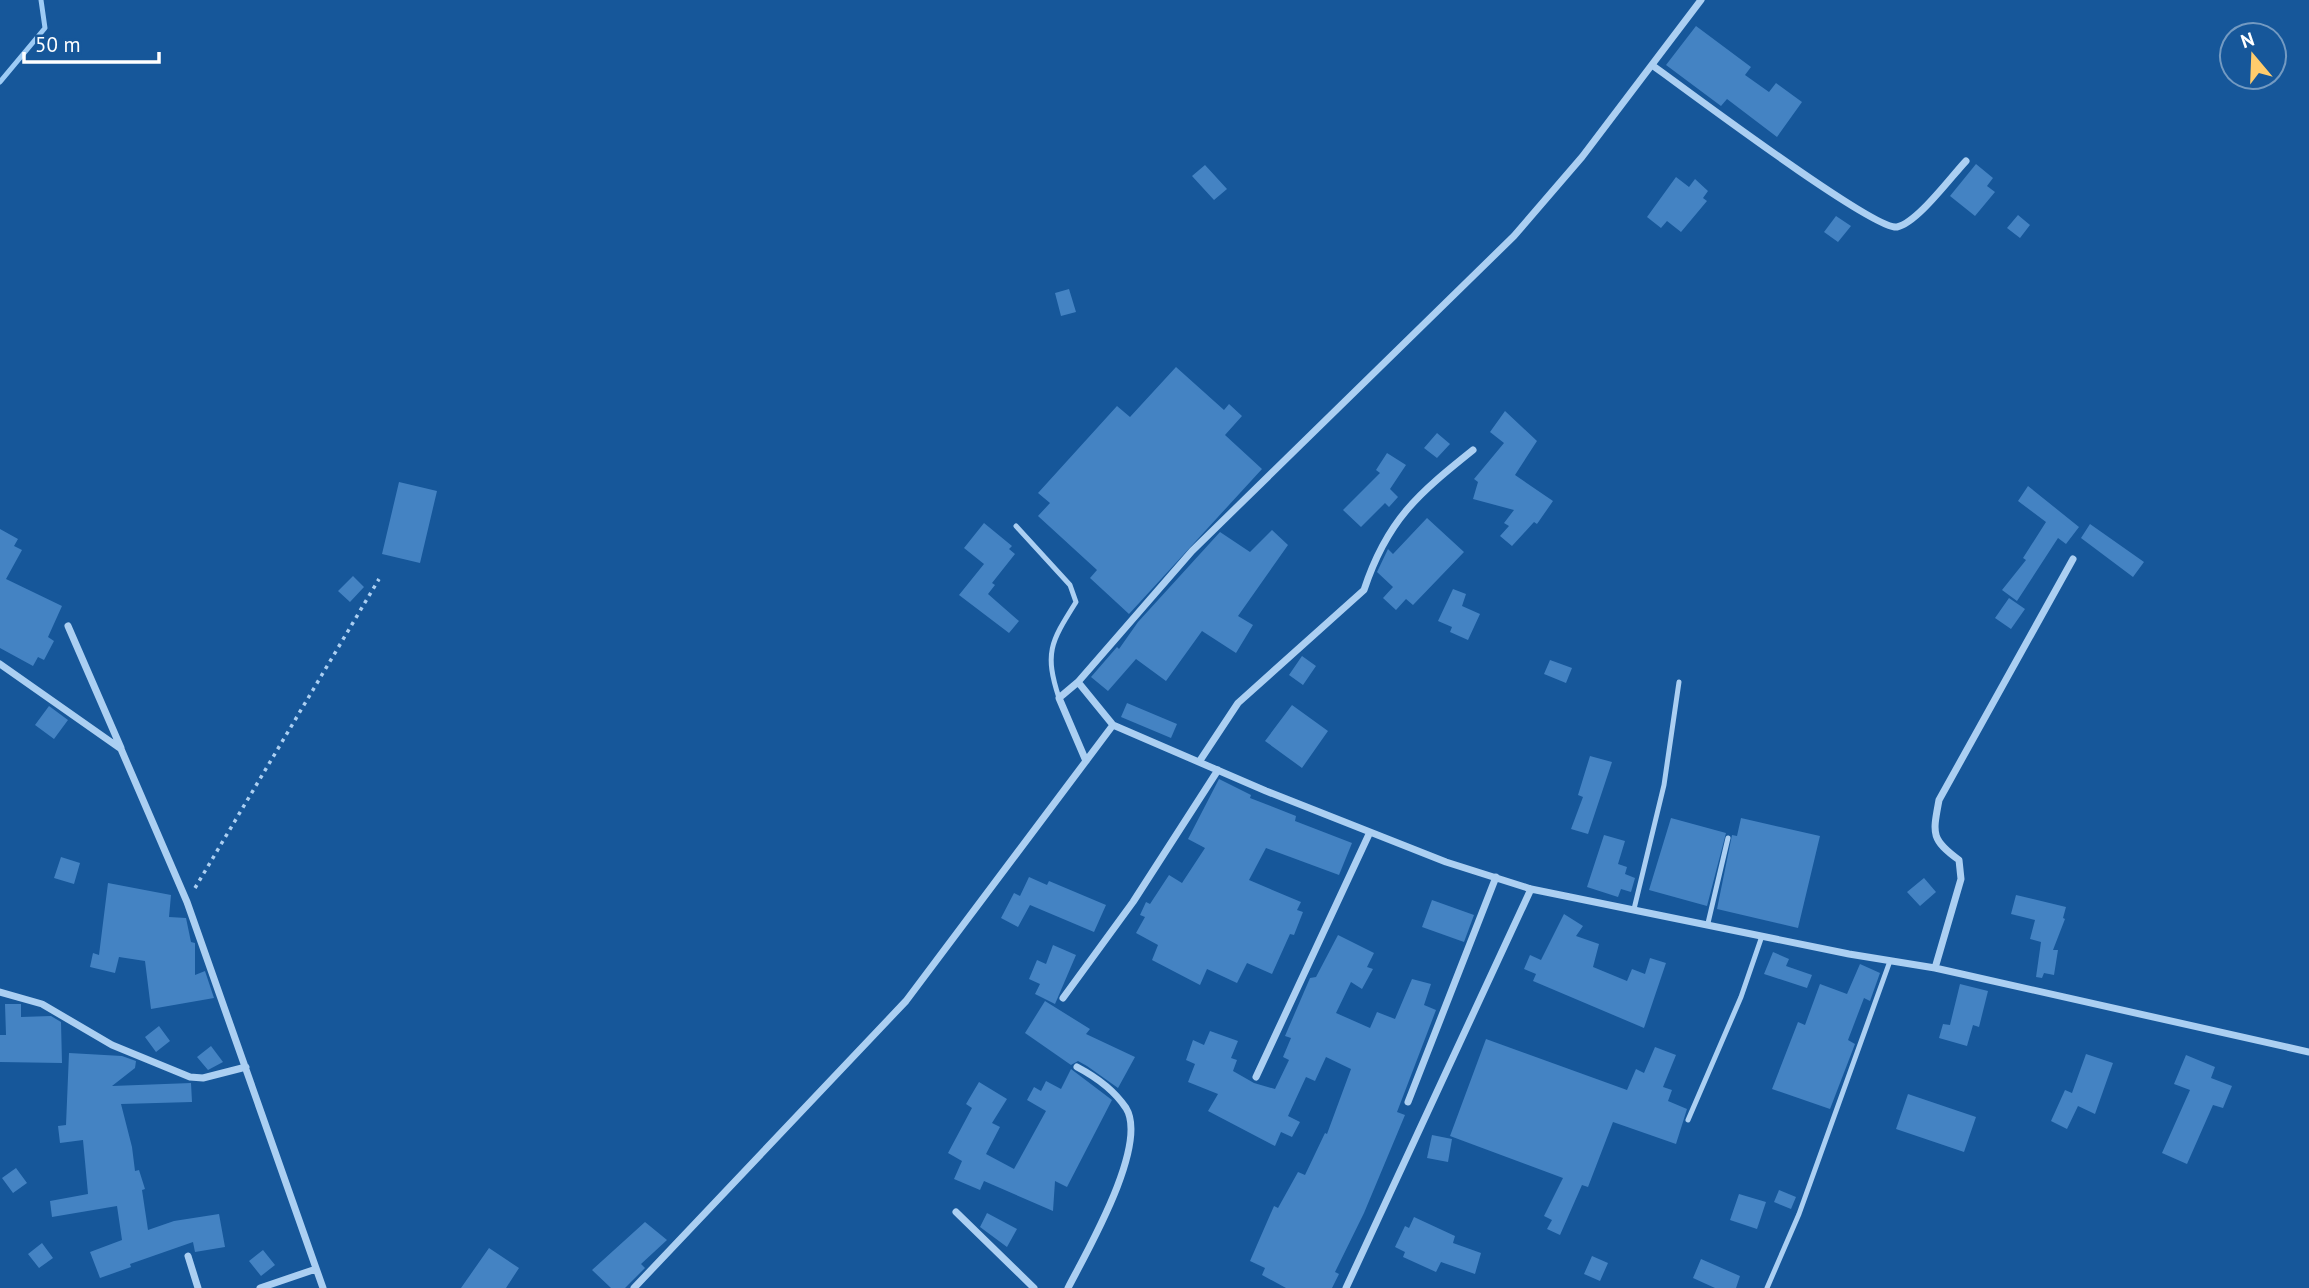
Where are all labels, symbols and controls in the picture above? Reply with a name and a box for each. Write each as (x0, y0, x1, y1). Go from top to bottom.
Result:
scale bar (24, 21, 159, 65)
north arrow (2218, 21, 2288, 91)
text: N (2238, 27, 2257, 53)
text: 50 m (35, 31, 81, 58)

